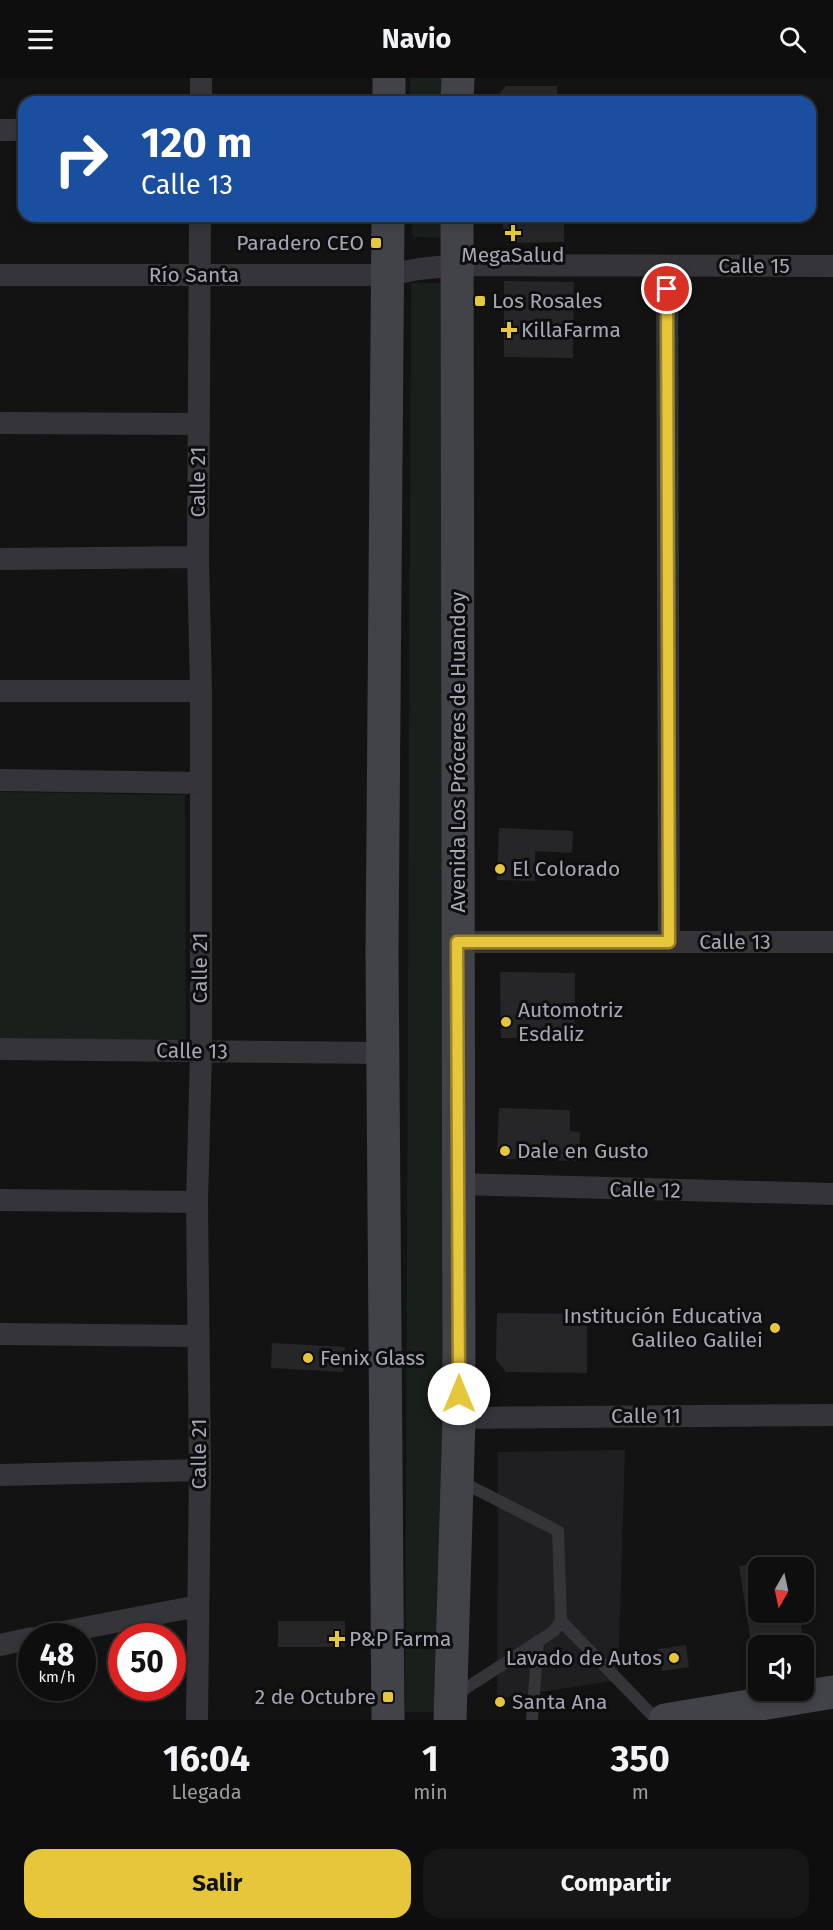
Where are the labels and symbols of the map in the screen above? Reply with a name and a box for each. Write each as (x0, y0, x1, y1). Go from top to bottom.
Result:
marker: MegaSalud (506, 226, 520, 240)
place label: Paradero CEO (236, 230, 364, 256)
marker: Paradero CEO (369, 236, 383, 250)
place label: MegaSalud (461, 242, 565, 268)
street label: Calle 15 (718, 253, 790, 279)
street label: Río Santa (149, 262, 239, 288)
pin (641, 263, 692, 314)
place label: Los Rosales (492, 288, 603, 314)
marker: Los Rosales (473, 294, 487, 308)
place label: KillaFarma (521, 317, 621, 343)
marker: KillaFarma (502, 323, 516, 337)
street label: Calle 21 (185, 447, 211, 517)
street label: Avenida Los Próceres de Huandoy (445, 591, 471, 912)
place label: El Colorado (512, 856, 620, 882)
marker: El Colorado (493, 862, 507, 876)
street label: Calle 13 (699, 929, 771, 955)
street label: Calle 21 (187, 933, 213, 1003)
place label: Automotriz Esdaliz (518, 997, 623, 1047)
marker: Automotriz Esdaliz (499, 1015, 513, 1029)
street label: Calle 13 (156, 1037, 228, 1065)
place label: Dale en Gusto (517, 1138, 649, 1164)
marker: Dale en Gusto (498, 1144, 512, 1158)
street label: Calle 12 (609, 1176, 681, 1204)
place label: Institución Educativa Galileo Galilei (564, 1303, 763, 1353)
marker: Institución Educativa Galileo Galilei (768, 1321, 782, 1335)
place label: Fenix Glass (320, 1345, 425, 1371)
marker: Fenix Glass (301, 1351, 315, 1365)
position arrow (427, 1362, 491, 1426)
street label: Calle 11 (611, 1403, 681, 1429)
street label: Calle 21 (186, 1419, 212, 1489)
north arrow (748, 1557, 814, 1623)
speed limit sign: 50 (108, 1623, 186, 1701)
place label: P&P Farma (349, 1626, 451, 1652)
marker: P&P Farma (330, 1632, 344, 1646)
place label: Lavado de Autos (506, 1645, 662, 1671)
marker: Lavado de Autos (667, 1651, 681, 1665)
place label: 2 de Octubre (255, 1684, 376, 1710)
place label: Santa Ana (512, 1689, 607, 1715)
marker: 2 de Octubre (381, 1690, 395, 1704)
marker: Santa Ana (493, 1695, 507, 1709)

